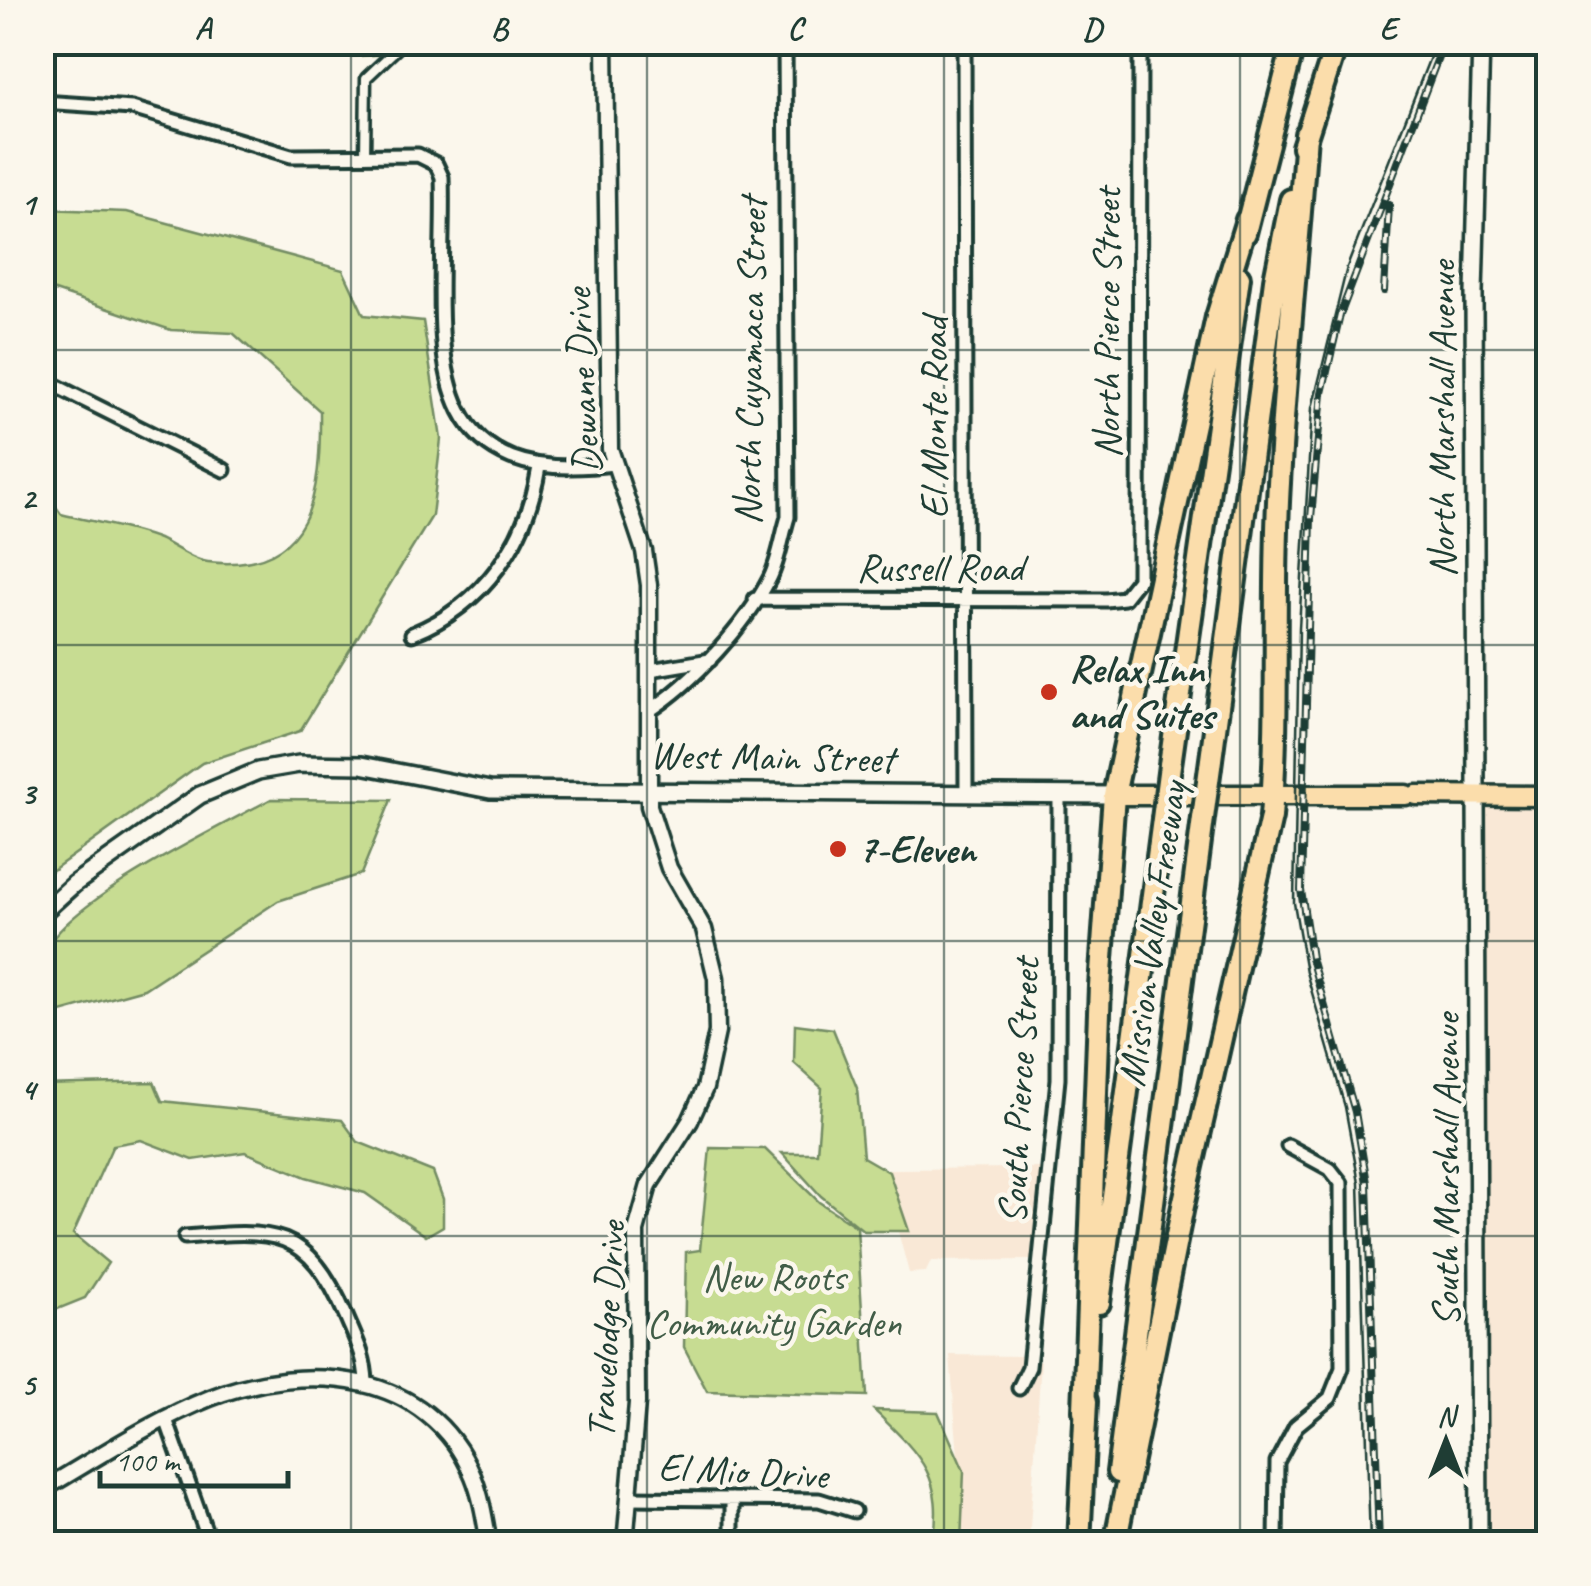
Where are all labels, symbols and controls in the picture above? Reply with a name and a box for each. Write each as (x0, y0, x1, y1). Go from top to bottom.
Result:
text: A (195, 8, 214, 49)
text: B (491, 8, 510, 49)
text: C (787, 8, 807, 49)
text: D (1083, 8, 1105, 49)
text: E (1379, 8, 1401, 49)
text: 1 (21, 183, 39, 224)
street label: North Pierce Street (1082, 184, 1132, 458)
street label: North Cuyamaca Street (722, 191, 778, 525)
street label: North Marshall Avenue (1417, 258, 1467, 577)
street label: Dewane Drive (552, 284, 612, 475)
street label: El Monte Road (909, 311, 959, 519)
text: 2 (21, 478, 38, 519)
street label: Russell Road (857, 543, 1030, 593)
place label: Relax Inn and Suites (1069, 644, 1218, 740)
marker: Relax Inn and Suites (1038, 681, 1060, 703)
street label: West Main Street (649, 730, 900, 784)
text: 3 (21, 773, 38, 814)
street label: Mission Valley Freeway (1106, 775, 1199, 1089)
place label: 7-Eleven (858, 824, 978, 874)
marker: 7-Eleven (827, 838, 849, 860)
street label: South Pierce Street (987, 953, 1051, 1225)
street label: South Marshall Avenue (1421, 1010, 1471, 1327)
text: 4 (21, 1069, 39, 1110)
street label: Travelodge Drive (575, 1217, 637, 1440)
park label: New Roots Community Garden (647, 1252, 902, 1348)
text: 5 (21, 1364, 38, 1405)
north arrow (1396, 1391, 1496, 1491)
text: N (1437, 1399, 1459, 1434)
scale bar (100, 1426, 288, 1488)
text: 100 m (115, 1442, 182, 1480)
street label: El Mio Drive (657, 1442, 832, 1501)

